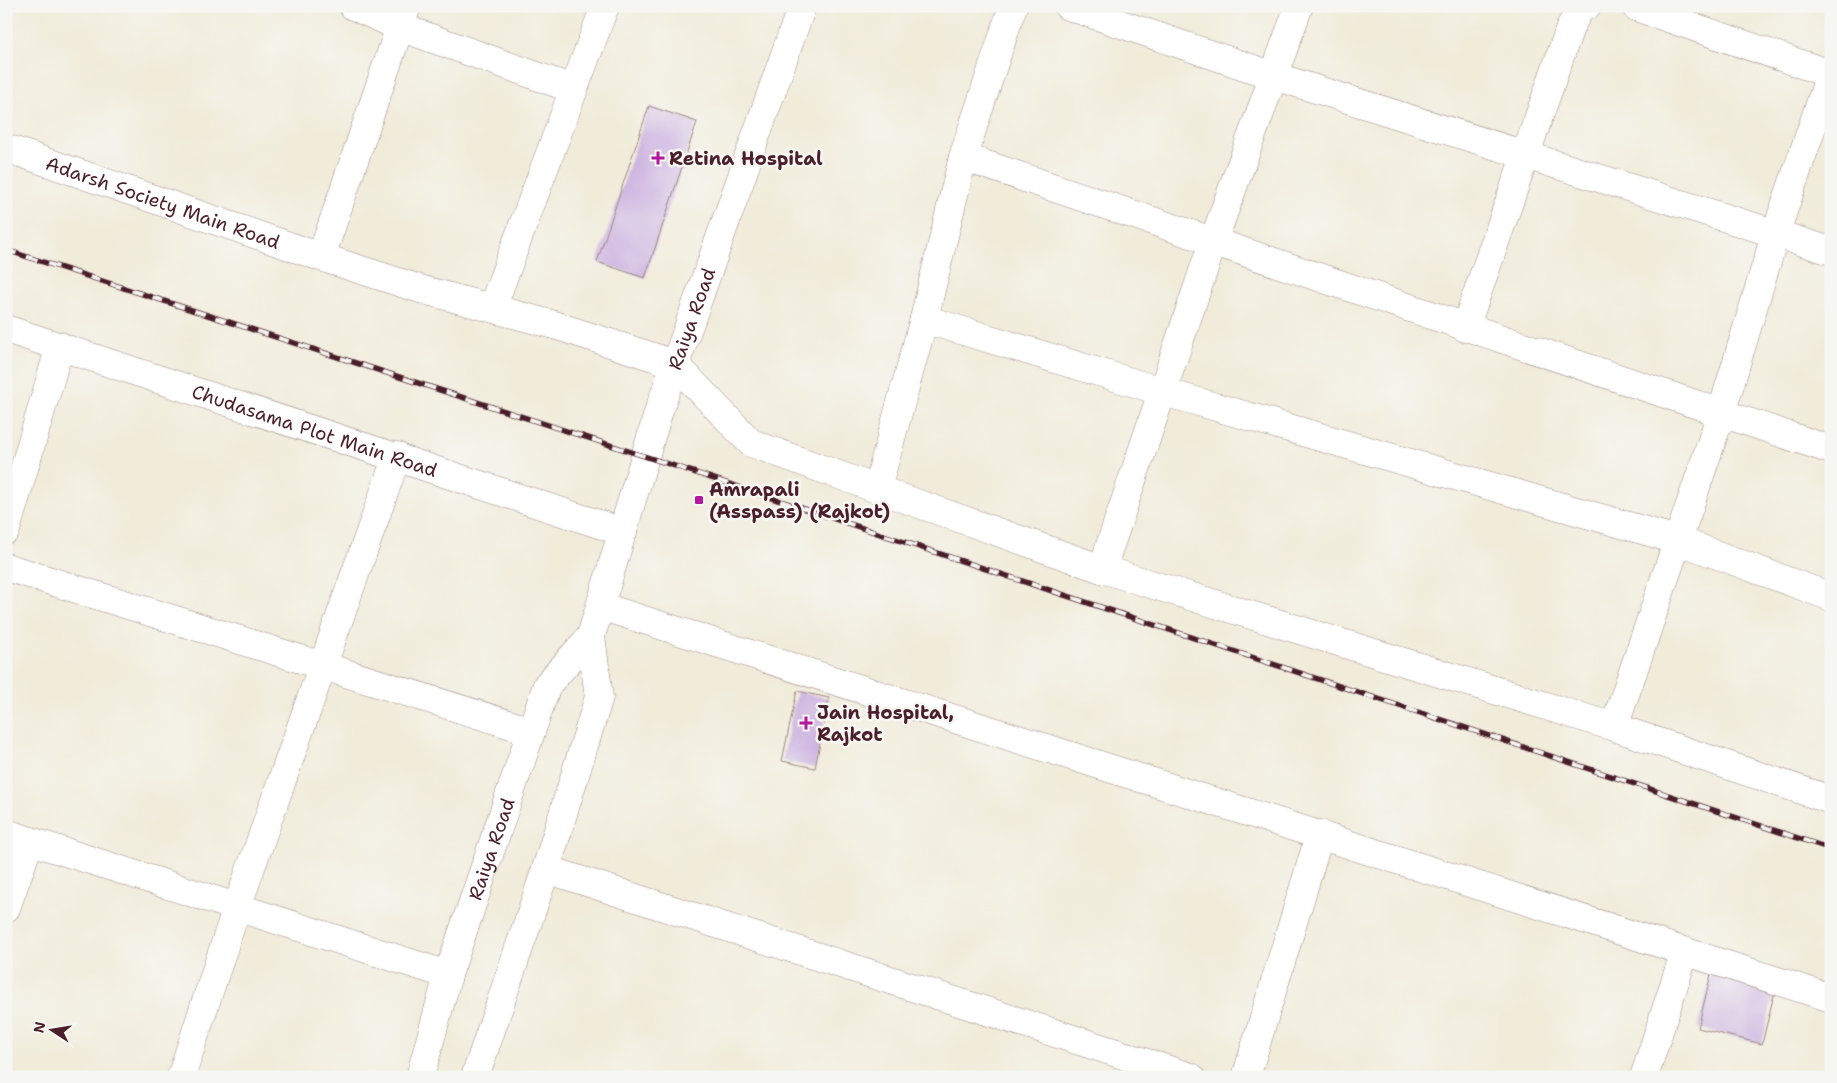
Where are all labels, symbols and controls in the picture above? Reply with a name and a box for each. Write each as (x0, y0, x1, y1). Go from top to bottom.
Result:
place label: Retina Hospital (669, 146, 823, 171)
street label: Adarsh Society Main Road (42, 151, 283, 255)
marker: Retina Hospital (651, 151, 665, 165)
street label: Raiya Road (662, 265, 721, 373)
street label: Chudasama Plot Main Road (189, 379, 441, 483)
place label: Amrapali (Asspass) (Rajkot) (709, 477, 890, 524)
marker: Amrapali (Asspass) (Rajkot) (693, 494, 705, 506)
place label: Jain Hospital, Rajkot (817, 700, 954, 747)
marker: Jain Hospital, Rajkot (799, 716, 813, 730)
street label: Raiya Road (462, 795, 521, 904)
north arrow (28, 1006, 78, 1056)
text: N (29, 1020, 49, 1035)

